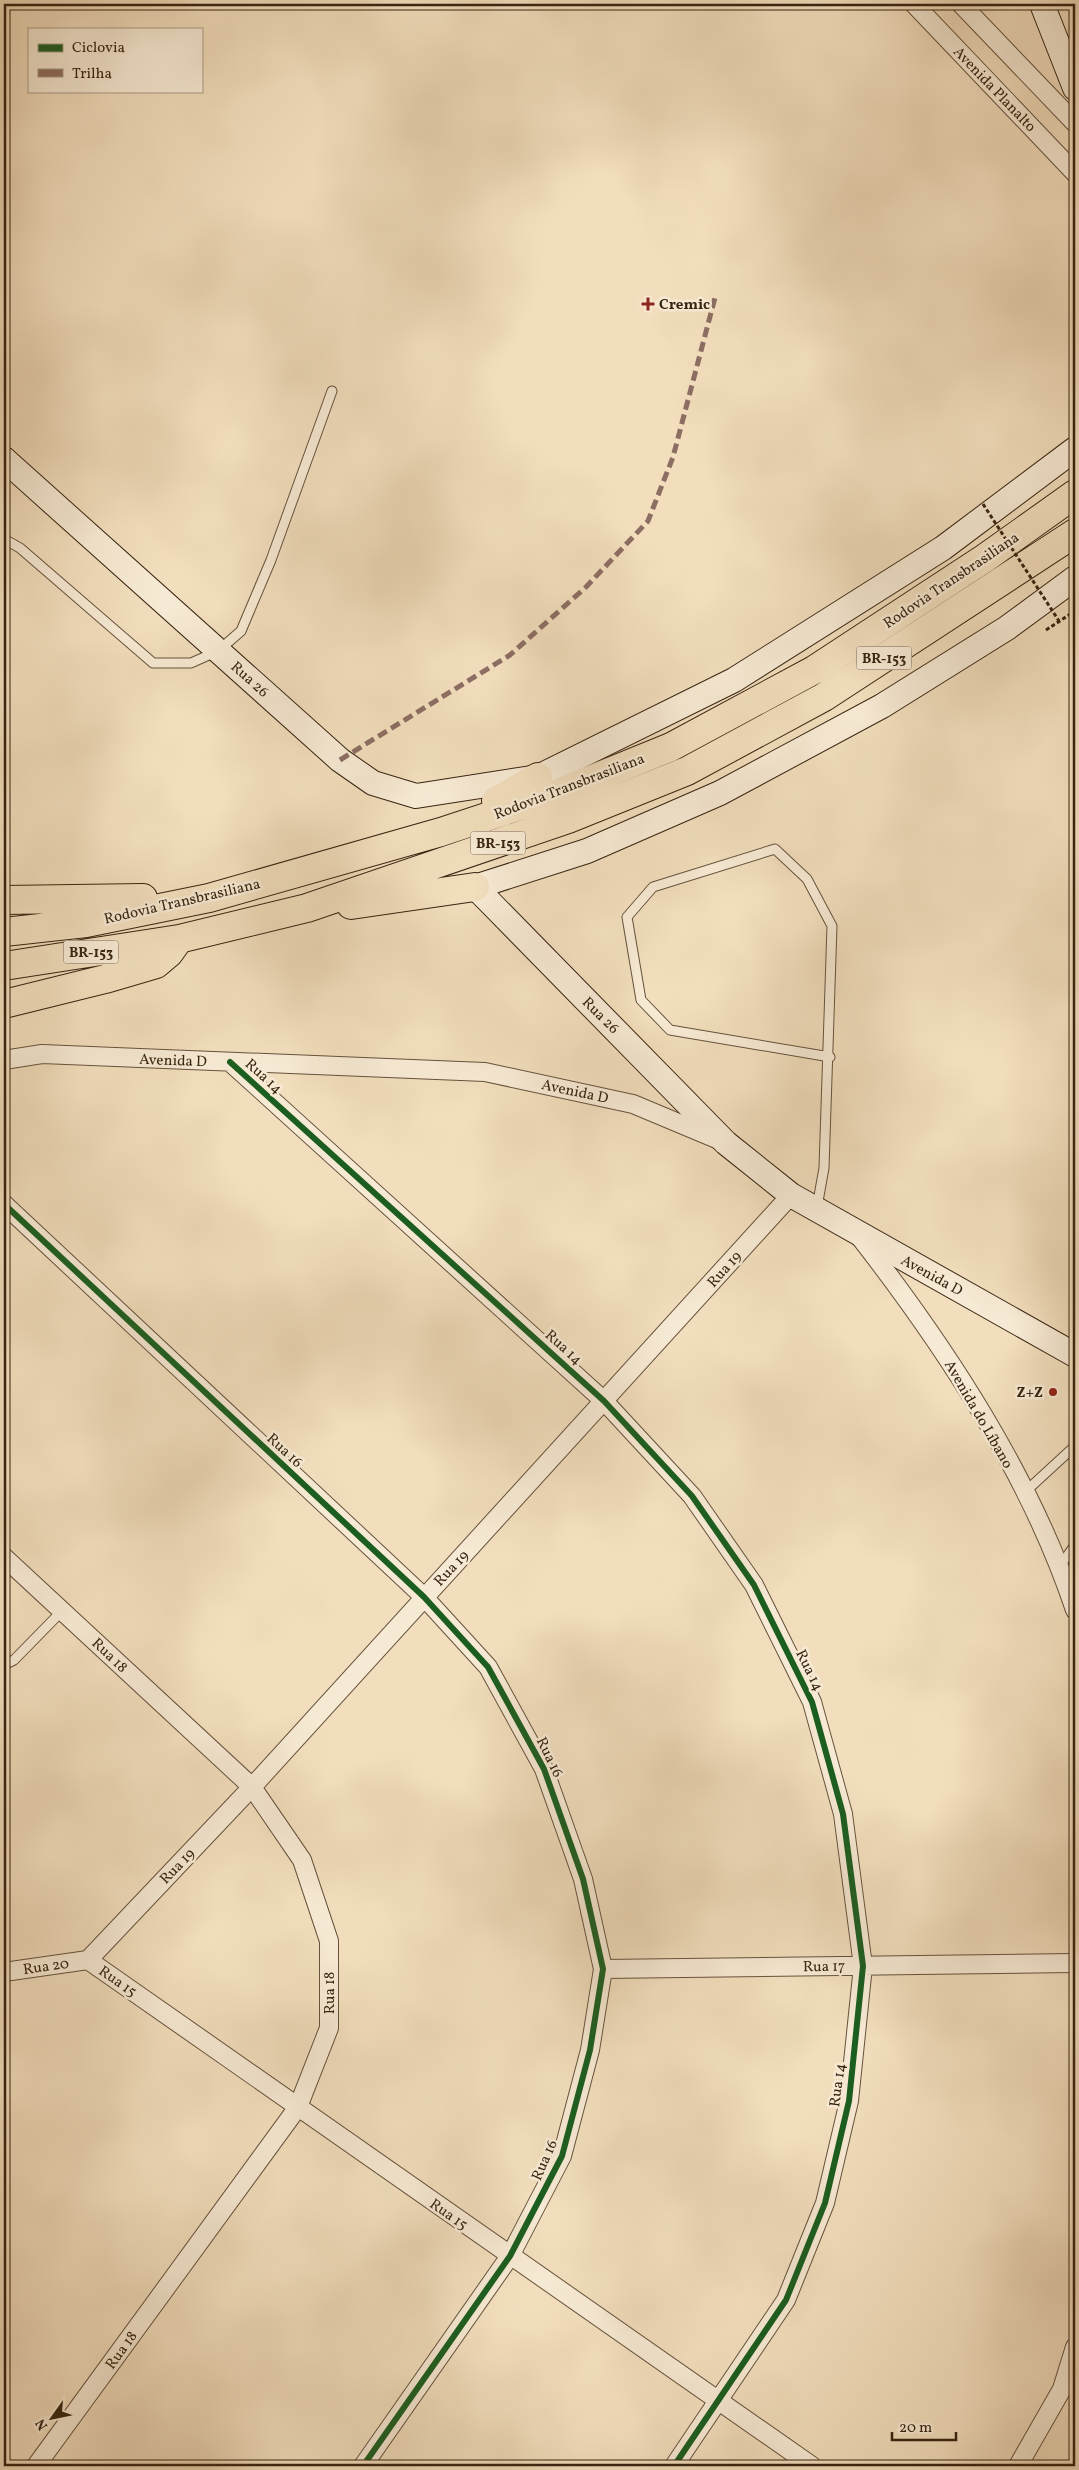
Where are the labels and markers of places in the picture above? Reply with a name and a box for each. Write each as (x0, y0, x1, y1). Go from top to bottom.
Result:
place label: Cremic (659, 295, 710, 316)
marker: Cremic (641, 297, 655, 311)
place label: Z+Z (1017, 1383, 1043, 1404)
marker: Z+Z (1047, 1386, 1059, 1398)

